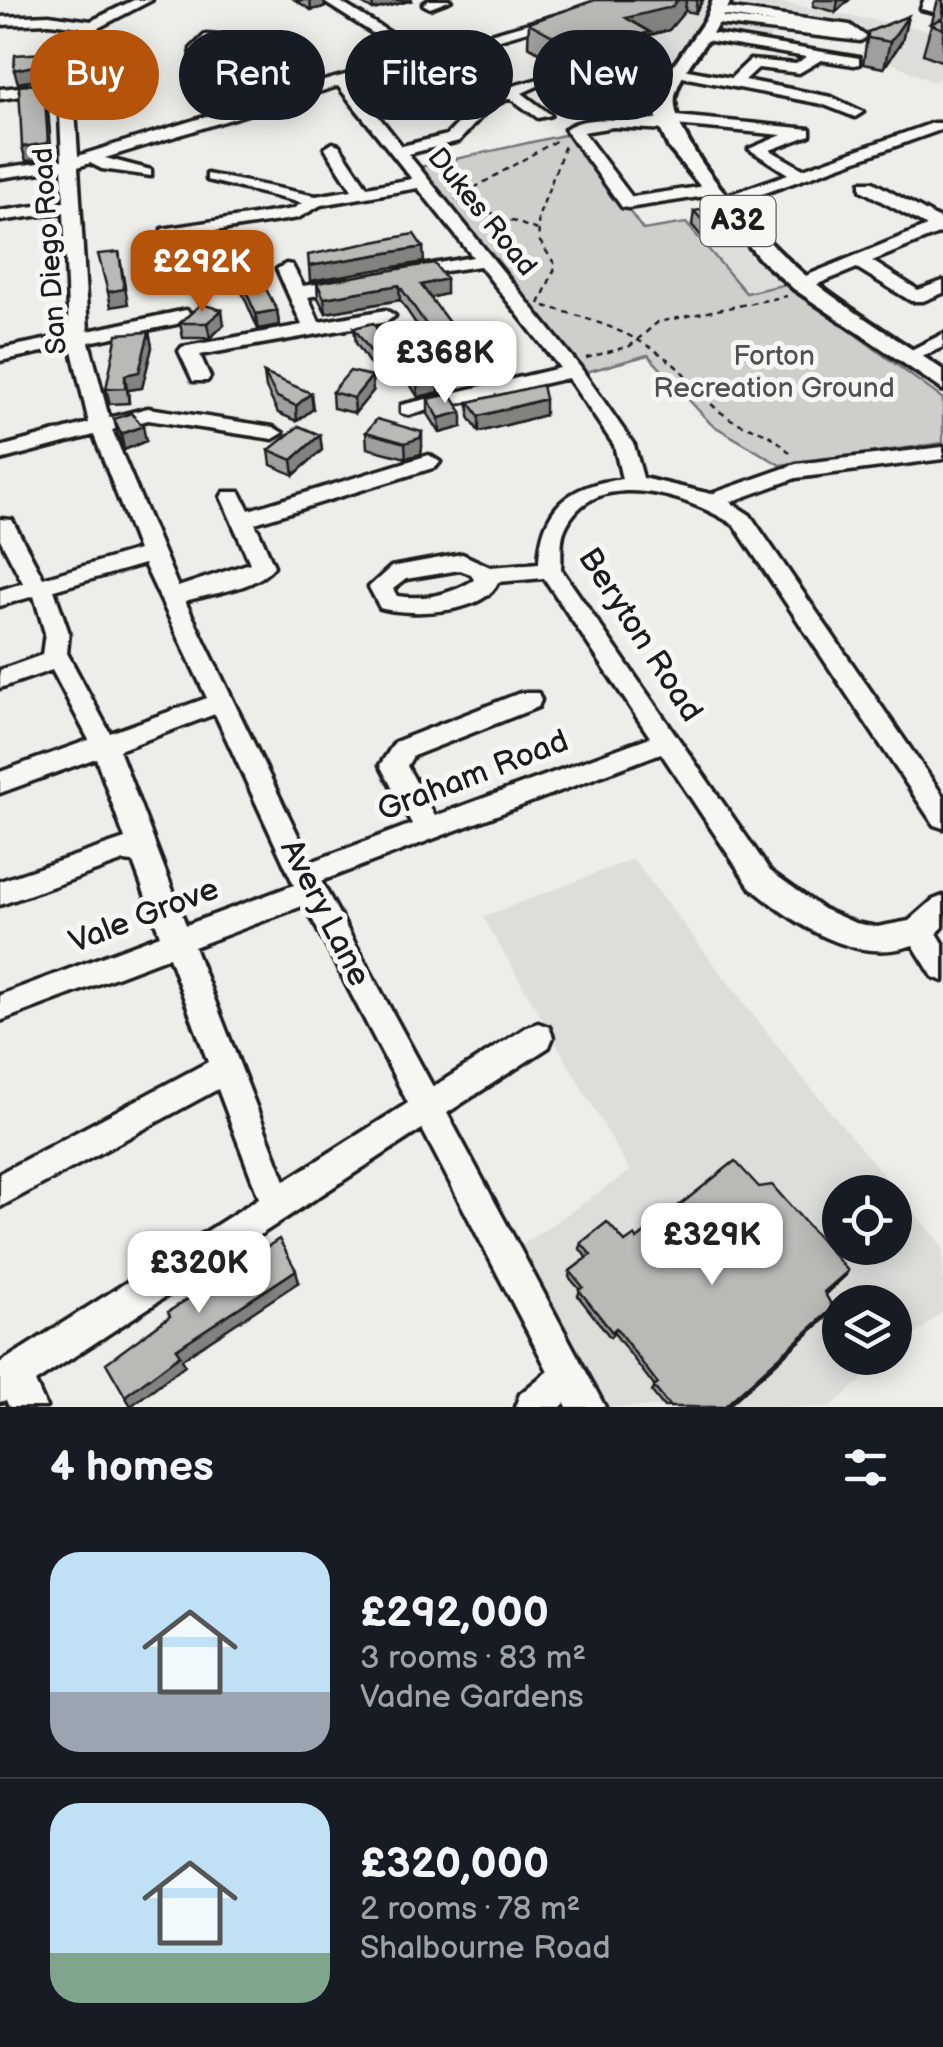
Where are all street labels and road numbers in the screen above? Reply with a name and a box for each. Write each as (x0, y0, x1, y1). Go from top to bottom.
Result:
street label: Dukes Road (420, 141, 544, 283)
street label: San Diego Road (26, 147, 74, 355)
road number: A32 (700, 196, 776, 246)
street label: Beryton Road (569, 541, 711, 729)
street label: Graham Road (372, 722, 574, 830)
street label: Avery Lane (271, 833, 379, 993)
street label: Vale Grove (64, 870, 224, 962)

